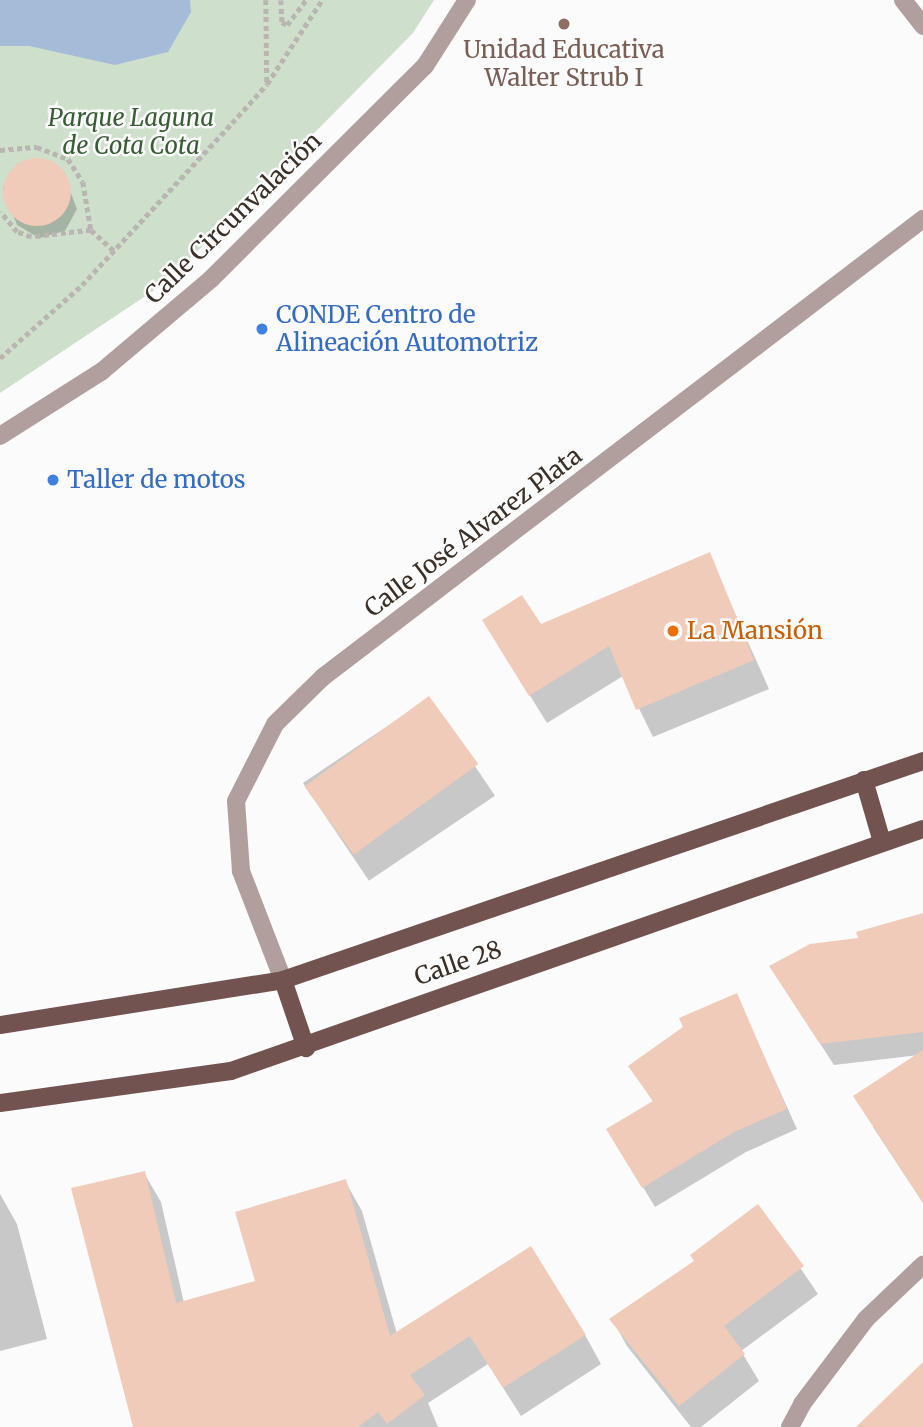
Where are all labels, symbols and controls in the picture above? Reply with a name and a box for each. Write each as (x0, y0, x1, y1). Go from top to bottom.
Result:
marker: Unidad Educativa Walter Strub I (556, 16, 572, 32)
place label: Unidad Educativa Walter Strub I (463, 36, 665, 92)
park label: Parque Laguna de Cota Cota (48, 104, 214, 160)
street label: Calle Circunvalación (139, 126, 327, 310)
place label: CONDE Centro de Alineación Automotriz (276, 301, 538, 357)
marker: CONDE Centro de Alineación Automotriz (254, 321, 270, 337)
street label: Calle José Alvarez Plata (359, 441, 587, 623)
place label: Taller de motos (67, 466, 245, 494)
marker: Taller de motos (45, 472, 61, 488)
place label: La Mansión (687, 617, 823, 645)
marker: La Mansión (665, 623, 681, 639)
street label: Calle 28 (411, 935, 505, 991)

